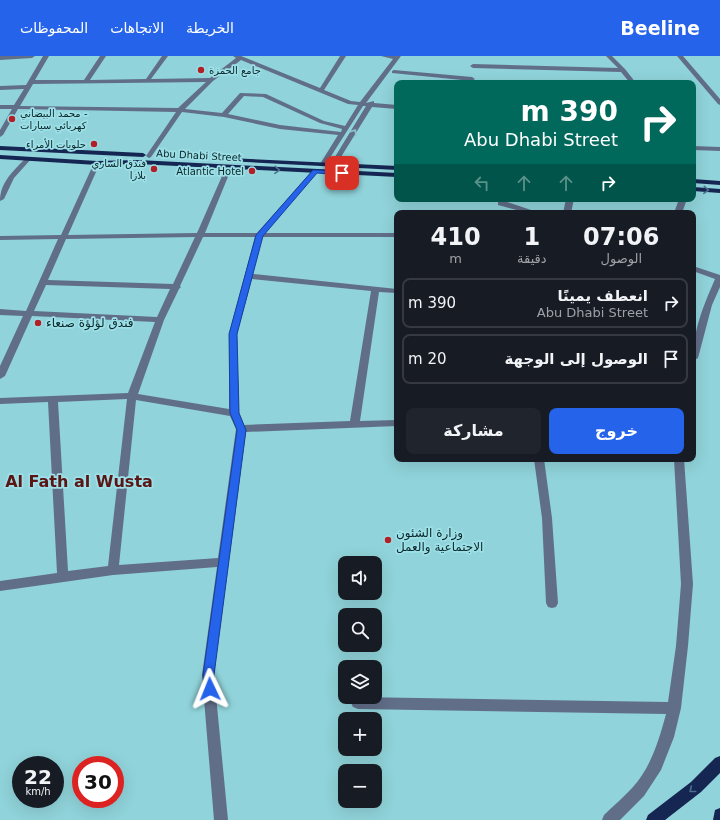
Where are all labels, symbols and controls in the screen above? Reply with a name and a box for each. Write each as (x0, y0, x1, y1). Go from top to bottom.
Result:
text: Beeline (620, 17, 700, 39)
text: المحفوظات (20, 20, 88, 36)
text: الاتجاهات (110, 20, 164, 36)
text: الخريطة (186, 20, 234, 36)
marker: جامع الحمزة (196, 65, 206, 75)
place label: جامع الحمزة (209, 65, 261, 77)
text: 390 m (521, 95, 618, 128)
icon: right (632, 96, 684, 148)
place label: محمد البيضاني - كهربائي سيارات (20, 108, 88, 132)
marker: محمد البيضاني - كهربائي سيارات (7, 114, 17, 124)
one-way arrow (349, 129, 356, 136)
text: Abu Dhabi Street (464, 129, 618, 150)
place label: حلويات الأمراء (26, 138, 86, 150)
marker: حلويات الأمراء (89, 139, 99, 149)
street label: Abu Dhabi Street (156, 148, 242, 163)
pin (325, 156, 359, 190)
place label: فندق الساري بلازا (92, 158, 146, 181)
icon: arrive (331, 162, 353, 184)
marker: فندق الساري بلازا (149, 164, 159, 174)
one-way arrow (274, 165, 280, 174)
place label: Atlantic Hotel (176, 166, 244, 177)
marker: Atlantic Hotel (247, 166, 257, 176)
icon: left (471, 172, 493, 194)
icon: ahead (513, 172, 535, 194)
icon: ahead (555, 172, 577, 194)
icon: right (597, 172, 619, 194)
one-way arrow (703, 185, 710, 194)
text: 410 (431, 223, 481, 251)
text: 1 (524, 223, 540, 251)
text: 07:06 (583, 223, 660, 251)
text: m (449, 251, 462, 266)
text: دقيقة (517, 251, 547, 266)
text: الوصول (601, 251, 642, 266)
text: انعطف يمينًا (557, 287, 648, 305)
icon: right (660, 292, 682, 314)
text: 390 m (408, 294, 456, 312)
text: Abu Dhabi Street (537, 305, 648, 320)
place label: فندق لؤلؤة صنعاء (46, 316, 134, 331)
marker: فندق لؤلؤة صنعاء (33, 318, 43, 328)
icon: arrive (660, 348, 682, 370)
text: 20 m (408, 350, 447, 368)
text: الوصول إلى الوجهة (505, 350, 648, 368)
button: مشاركة (406, 408, 541, 454)
button: خروج (549, 408, 684, 454)
district label: Al Fath al Wusta (5, 472, 153, 491)
place label: وزارة الشئون الاجتماعية والعمل (396, 526, 483, 555)
marker: وزارة الشئون الاجتماعية والعمل (383, 535, 393, 545)
map controls (338, 556, 382, 808)
button: sound (338, 556, 382, 600)
button: search (338, 608, 382, 652)
button: layers (338, 660, 382, 704)
position arrow (189, 668, 231, 710)
button: + (338, 712, 382, 756)
speed limit sign: 30 (72, 756, 124, 808)
button: − (338, 764, 382, 808)
text: 22 (24, 765, 52, 789)
one-way arrow (689, 785, 696, 792)
text: km/h (25, 786, 51, 797)

